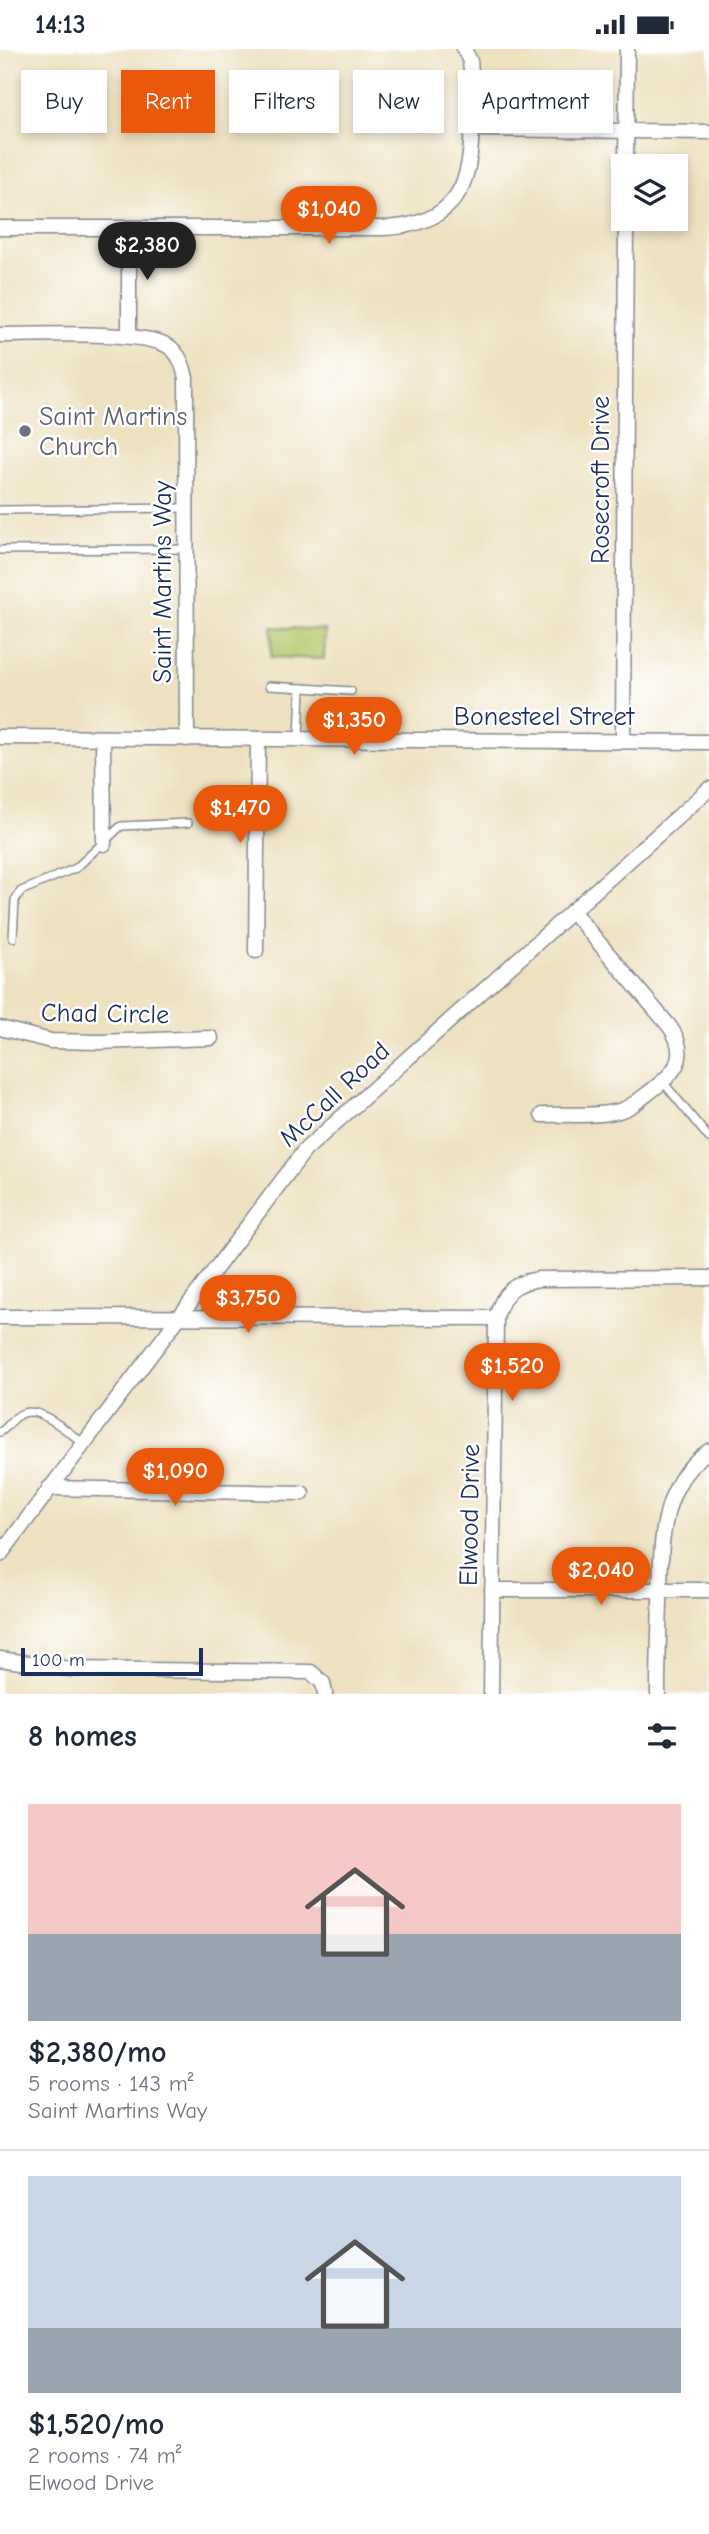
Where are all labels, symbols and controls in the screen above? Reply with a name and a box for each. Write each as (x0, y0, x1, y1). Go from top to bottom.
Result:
text: 14:13 (35, 10, 86, 40)
chip: Buy (21, 70, 107, 133)
chip: Rent (121, 70, 215, 133)
chip: Filters (229, 70, 339, 133)
chip: New (353, 70, 444, 133)
chip: Apartment (458, 70, 613, 133)
map controls (611, 154, 688, 231)
button: layers (611, 154, 688, 231)
pin: $1,040 (272, 187, 386, 246)
text: $1,040 (297, 195, 361, 222)
pin: $2,380 (90, 223, 204, 282)
text: $2,380 (114, 231, 180, 258)
street label: Rosecroft Drive (586, 396, 616, 564)
place label: Saint Martins Church (39, 402, 187, 462)
marker: Saint Martins Church (17, 423, 33, 439)
street label: Saint Martins Way (148, 480, 178, 683)
pin: $1,350 (297, 697, 411, 757)
street label: Bonesteel Street (454, 702, 636, 732)
text: $1,350 (322, 706, 386, 733)
pin: $1,470 (183, 785, 297, 845)
text: $1,470 (209, 794, 271, 821)
street label: Chad Circle (41, 998, 169, 1030)
street label: McCall Road (273, 1036, 396, 1153)
pin: $3,750 (191, 1275, 305, 1335)
text: $3,750 (215, 1284, 281, 1311)
pin: $1,520 (455, 1343, 569, 1403)
text: $1,520 (480, 1352, 544, 1379)
street label: Elwood Drive (454, 1444, 486, 1586)
pin: $1,090 (118, 1449, 232, 1508)
text: $1,090 (142, 1457, 208, 1484)
pin: $2,040 (544, 1547, 658, 1607)
text: $2,040 (568, 1556, 634, 1583)
scale bar (21, 1645, 203, 1677)
text: 100 m (32, 1649, 85, 1671)
icon: filters (643, 1717, 681, 1755)
text: 8 homes (28, 1719, 137, 1754)
icon: home (292, 1849, 418, 1975)
text: $2,380/mo (28, 2035, 167, 2070)
text: 5 rooms · 143 m² (28, 2070, 194, 2097)
text: Saint Martins Way (28, 2097, 207, 2124)
icon: home (292, 2221, 418, 2347)
text: $1,520/mo (28, 2407, 164, 2442)
text: 2 rooms · 74 m² (28, 2442, 181, 2469)
text: Elwood Drive (28, 2469, 154, 2496)

